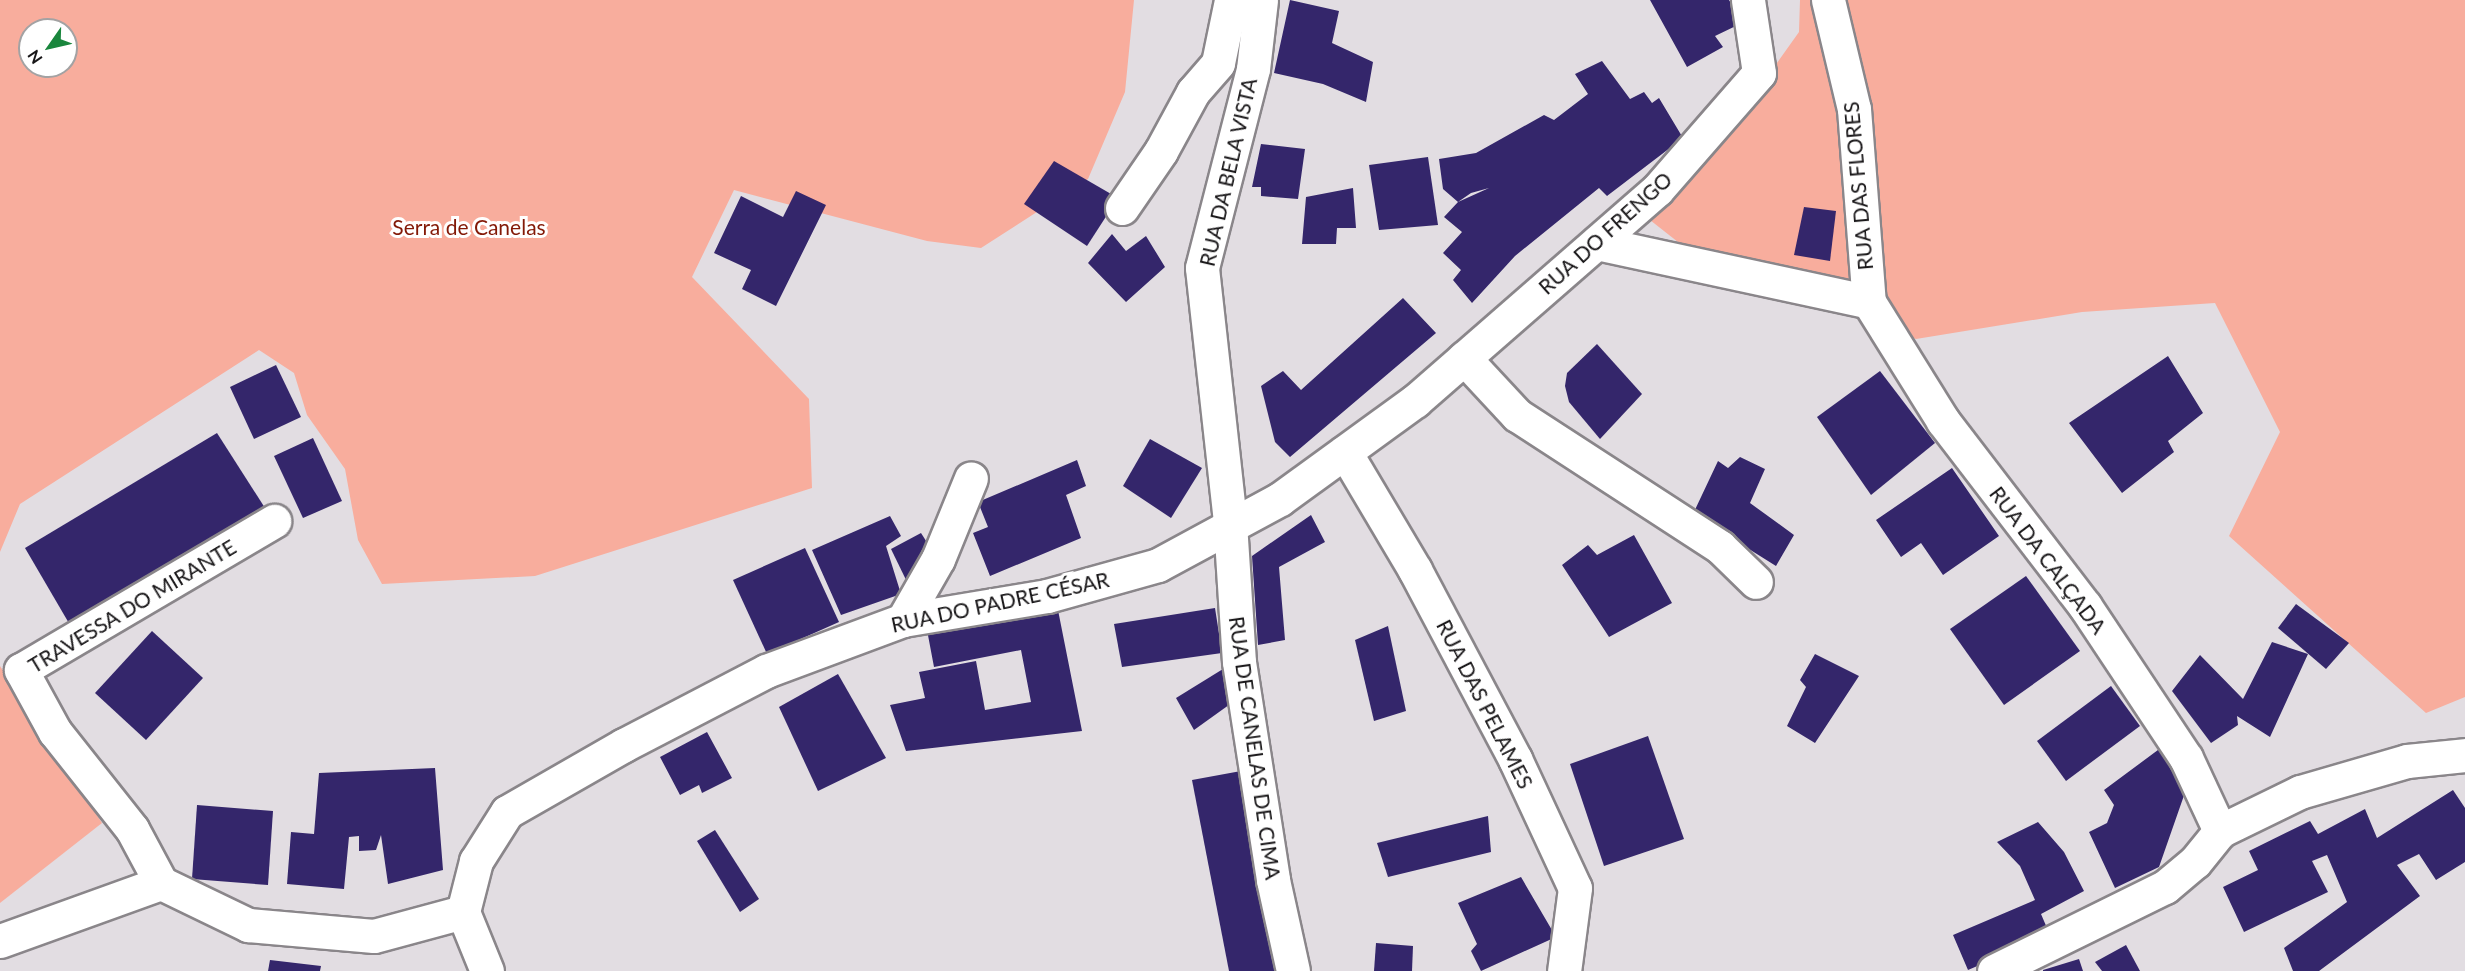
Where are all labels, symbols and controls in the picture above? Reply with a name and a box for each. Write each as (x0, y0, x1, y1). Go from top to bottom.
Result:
north arrow (18, 18, 78, 78)
text: N (23, 47, 46, 68)
street label: RUA DA BELA VISTA (1194, 74, 1262, 270)
street label: RUA DAS FLORES (1838, 100, 1878, 272)
street label: RUA DO FRENGO (1533, 166, 1677, 300)
park label: Serra de Canelas (392, 214, 546, 240)
street label: RUA DA CALÇADA (1984, 481, 2112, 639)
street label: TRAVESSA DO MIRANTE (23, 534, 241, 678)
street label: RUA DO PADRE CÉSAR (888, 566, 1112, 638)
street label: RUA DE CANELAS DE CIMA (1224, 614, 1286, 882)
street label: RUA DAS PELAMES (1431, 615, 1539, 793)

